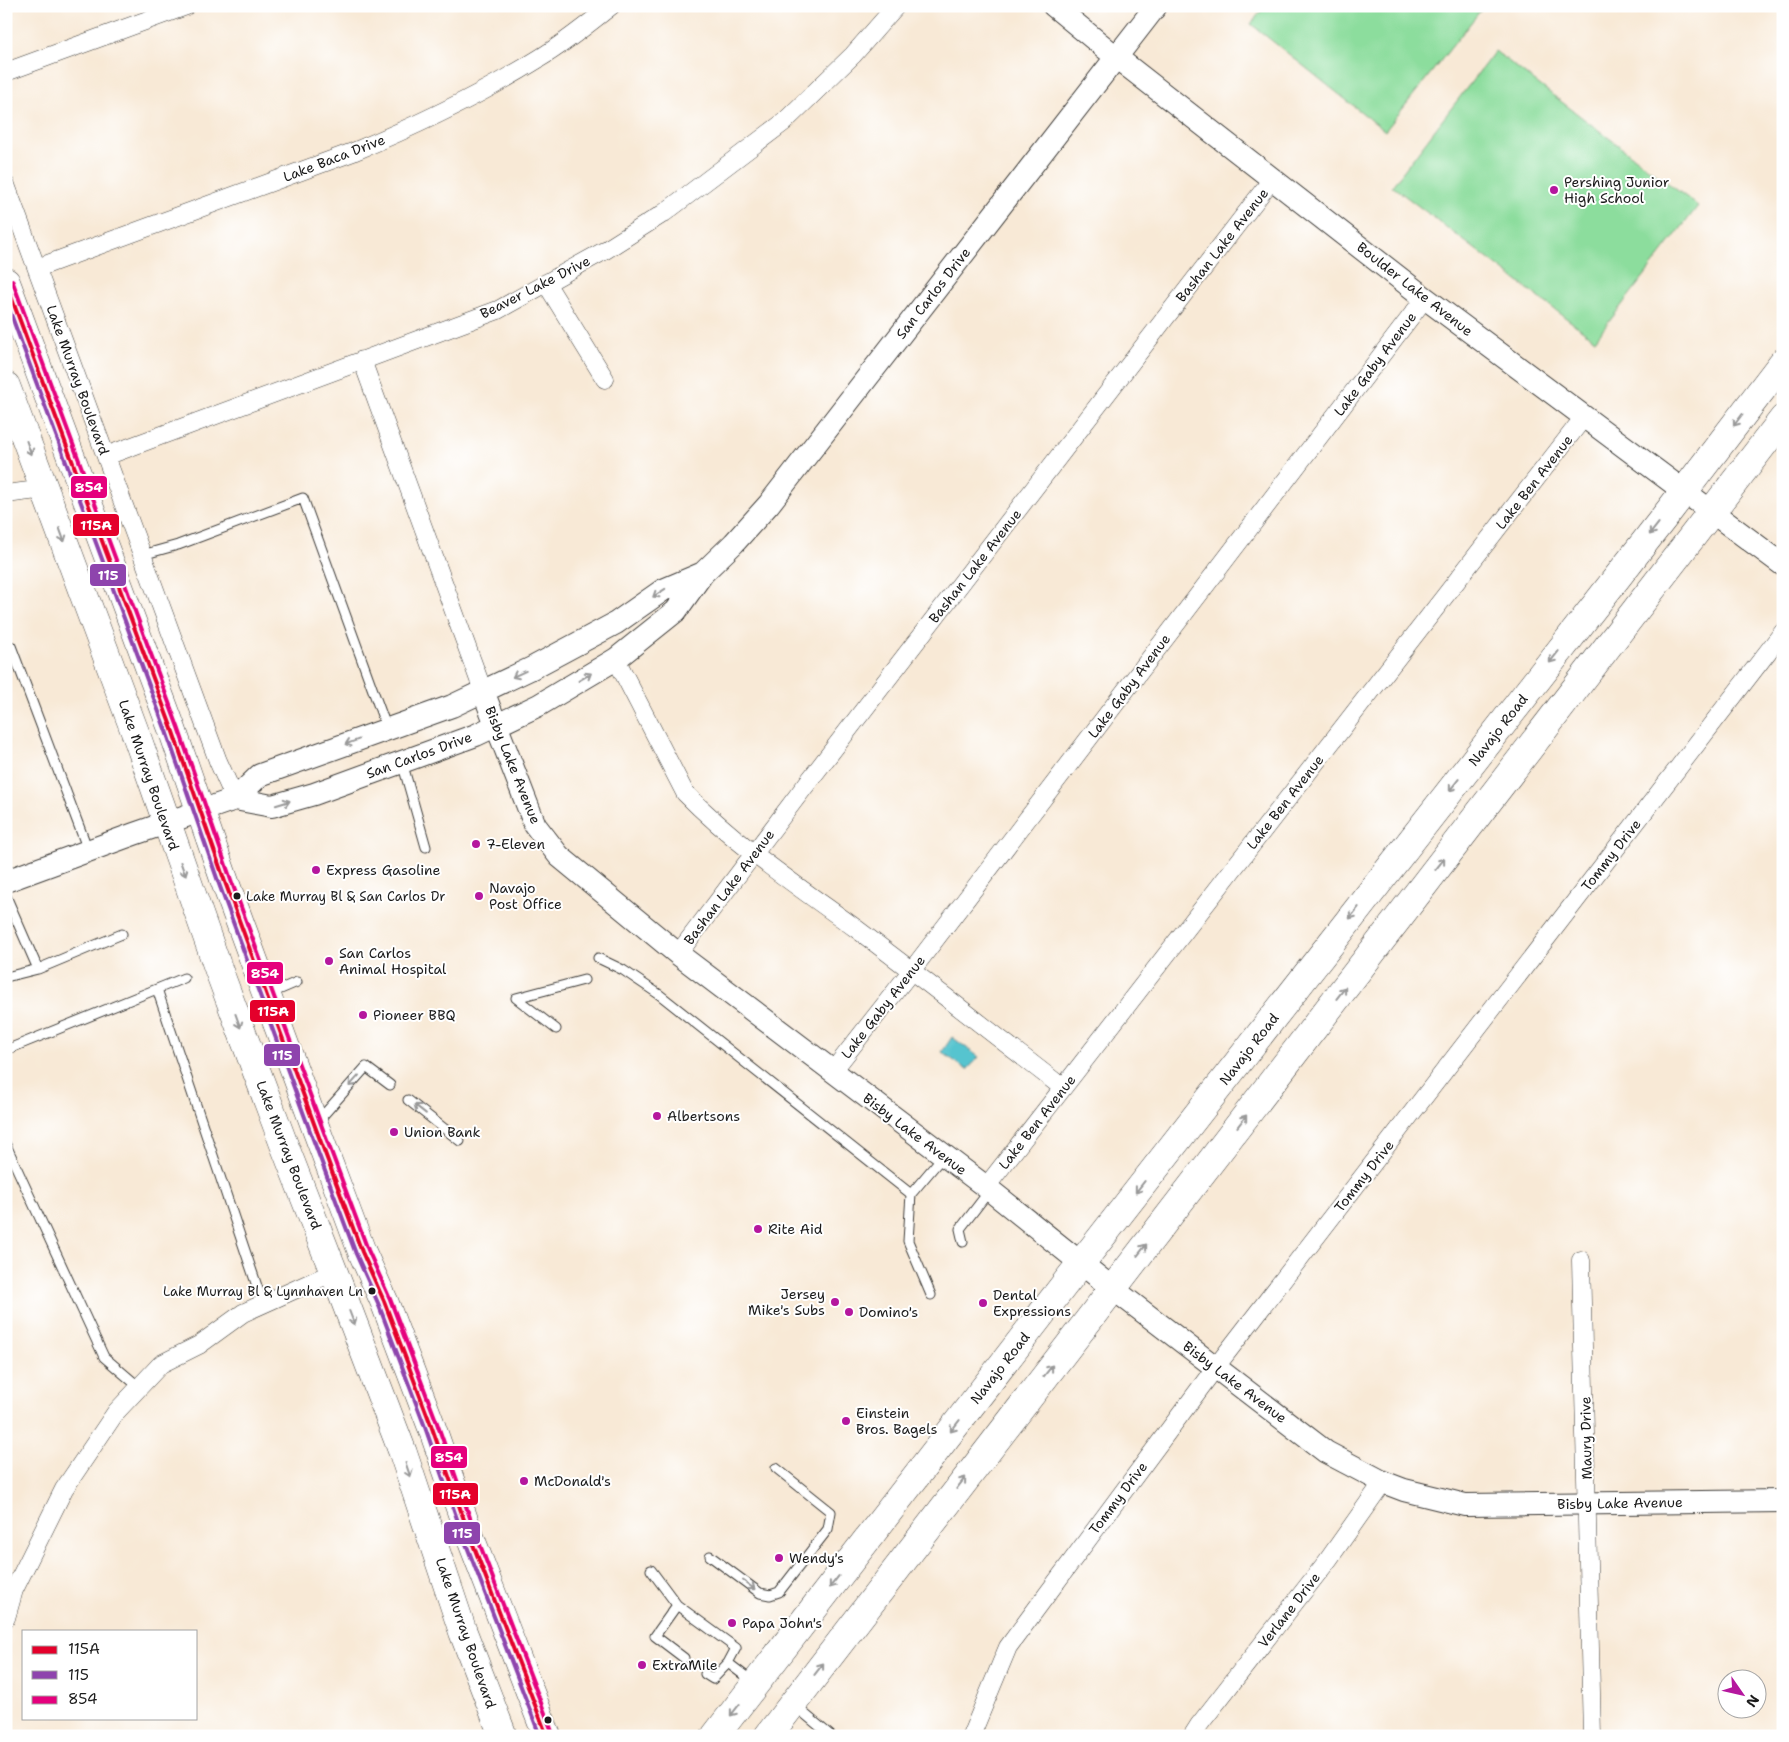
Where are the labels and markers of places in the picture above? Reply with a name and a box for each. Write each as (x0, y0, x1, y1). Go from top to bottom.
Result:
place label: Pershing Junior High School (1564, 173, 1670, 207)
marker: Pershing Junior High School (1548, 184, 1560, 196)
place label: 7-Eleven (486, 835, 545, 853)
marker: 7-Eleven (470, 838, 482, 850)
place label: Express Gasoline (326, 861, 441, 879)
marker: Express Gasoline (310, 864, 322, 876)
place label: Navajo Post Office (489, 879, 562, 913)
place label: Lake Murray Bl & San Carlos Dr (246, 888, 445, 905)
marker: Navajo Post Office (473, 890, 485, 902)
marker: Lake Murray Bl & San Carlos Dr (232, 891, 242, 901)
place label: San Carlos Animal Hospital (339, 944, 447, 978)
marker: San Carlos Animal Hospital (323, 955, 335, 967)
place label: Pioneer BBQ (373, 1006, 456, 1024)
marker: Pioneer BBQ (357, 1009, 369, 1021)
place label: Albertsons (667, 1107, 740, 1125)
marker: Albertsons (651, 1110, 663, 1122)
place label: Union Bank (404, 1123, 481, 1141)
marker: Union Bank (388, 1126, 400, 1138)
place label: Rite Aid (768, 1220, 823, 1238)
marker: Rite Aid (752, 1223, 764, 1235)
place label: Lake Murray Bl & Lynnhaven Ln (163, 1283, 363, 1300)
place label: Jersey Mike's Subs (748, 1285, 825, 1319)
marker: Lake Murray Bl & Lynnhaven Ln (367, 1286, 377, 1296)
place label: Dental Expressions (993, 1286, 1071, 1320)
marker: Jersey Mike's Subs (829, 1296, 841, 1308)
marker: Dental Expressions (977, 1297, 989, 1309)
place label: Domino's (859, 1303, 918, 1321)
marker: Domino's (843, 1306, 855, 1318)
place label: Einstein Bros. Bagels (856, 1404, 938, 1438)
marker: Einstein Bros. Bagels (840, 1415, 852, 1427)
place label: McDonald's (534, 1472, 611, 1490)
marker: McDonald's (518, 1475, 530, 1487)
place label: Wendy's (789, 1549, 844, 1567)
marker: Wendy's (773, 1552, 785, 1564)
place label: Papa John's (742, 1614, 822, 1632)
marker: Papa John's (726, 1617, 738, 1629)
place label: ExtraMile (652, 1656, 718, 1674)
marker: ExtraMile (636, 1659, 648, 1671)
unlabelled marker (543, 1715, 553, 1725)

